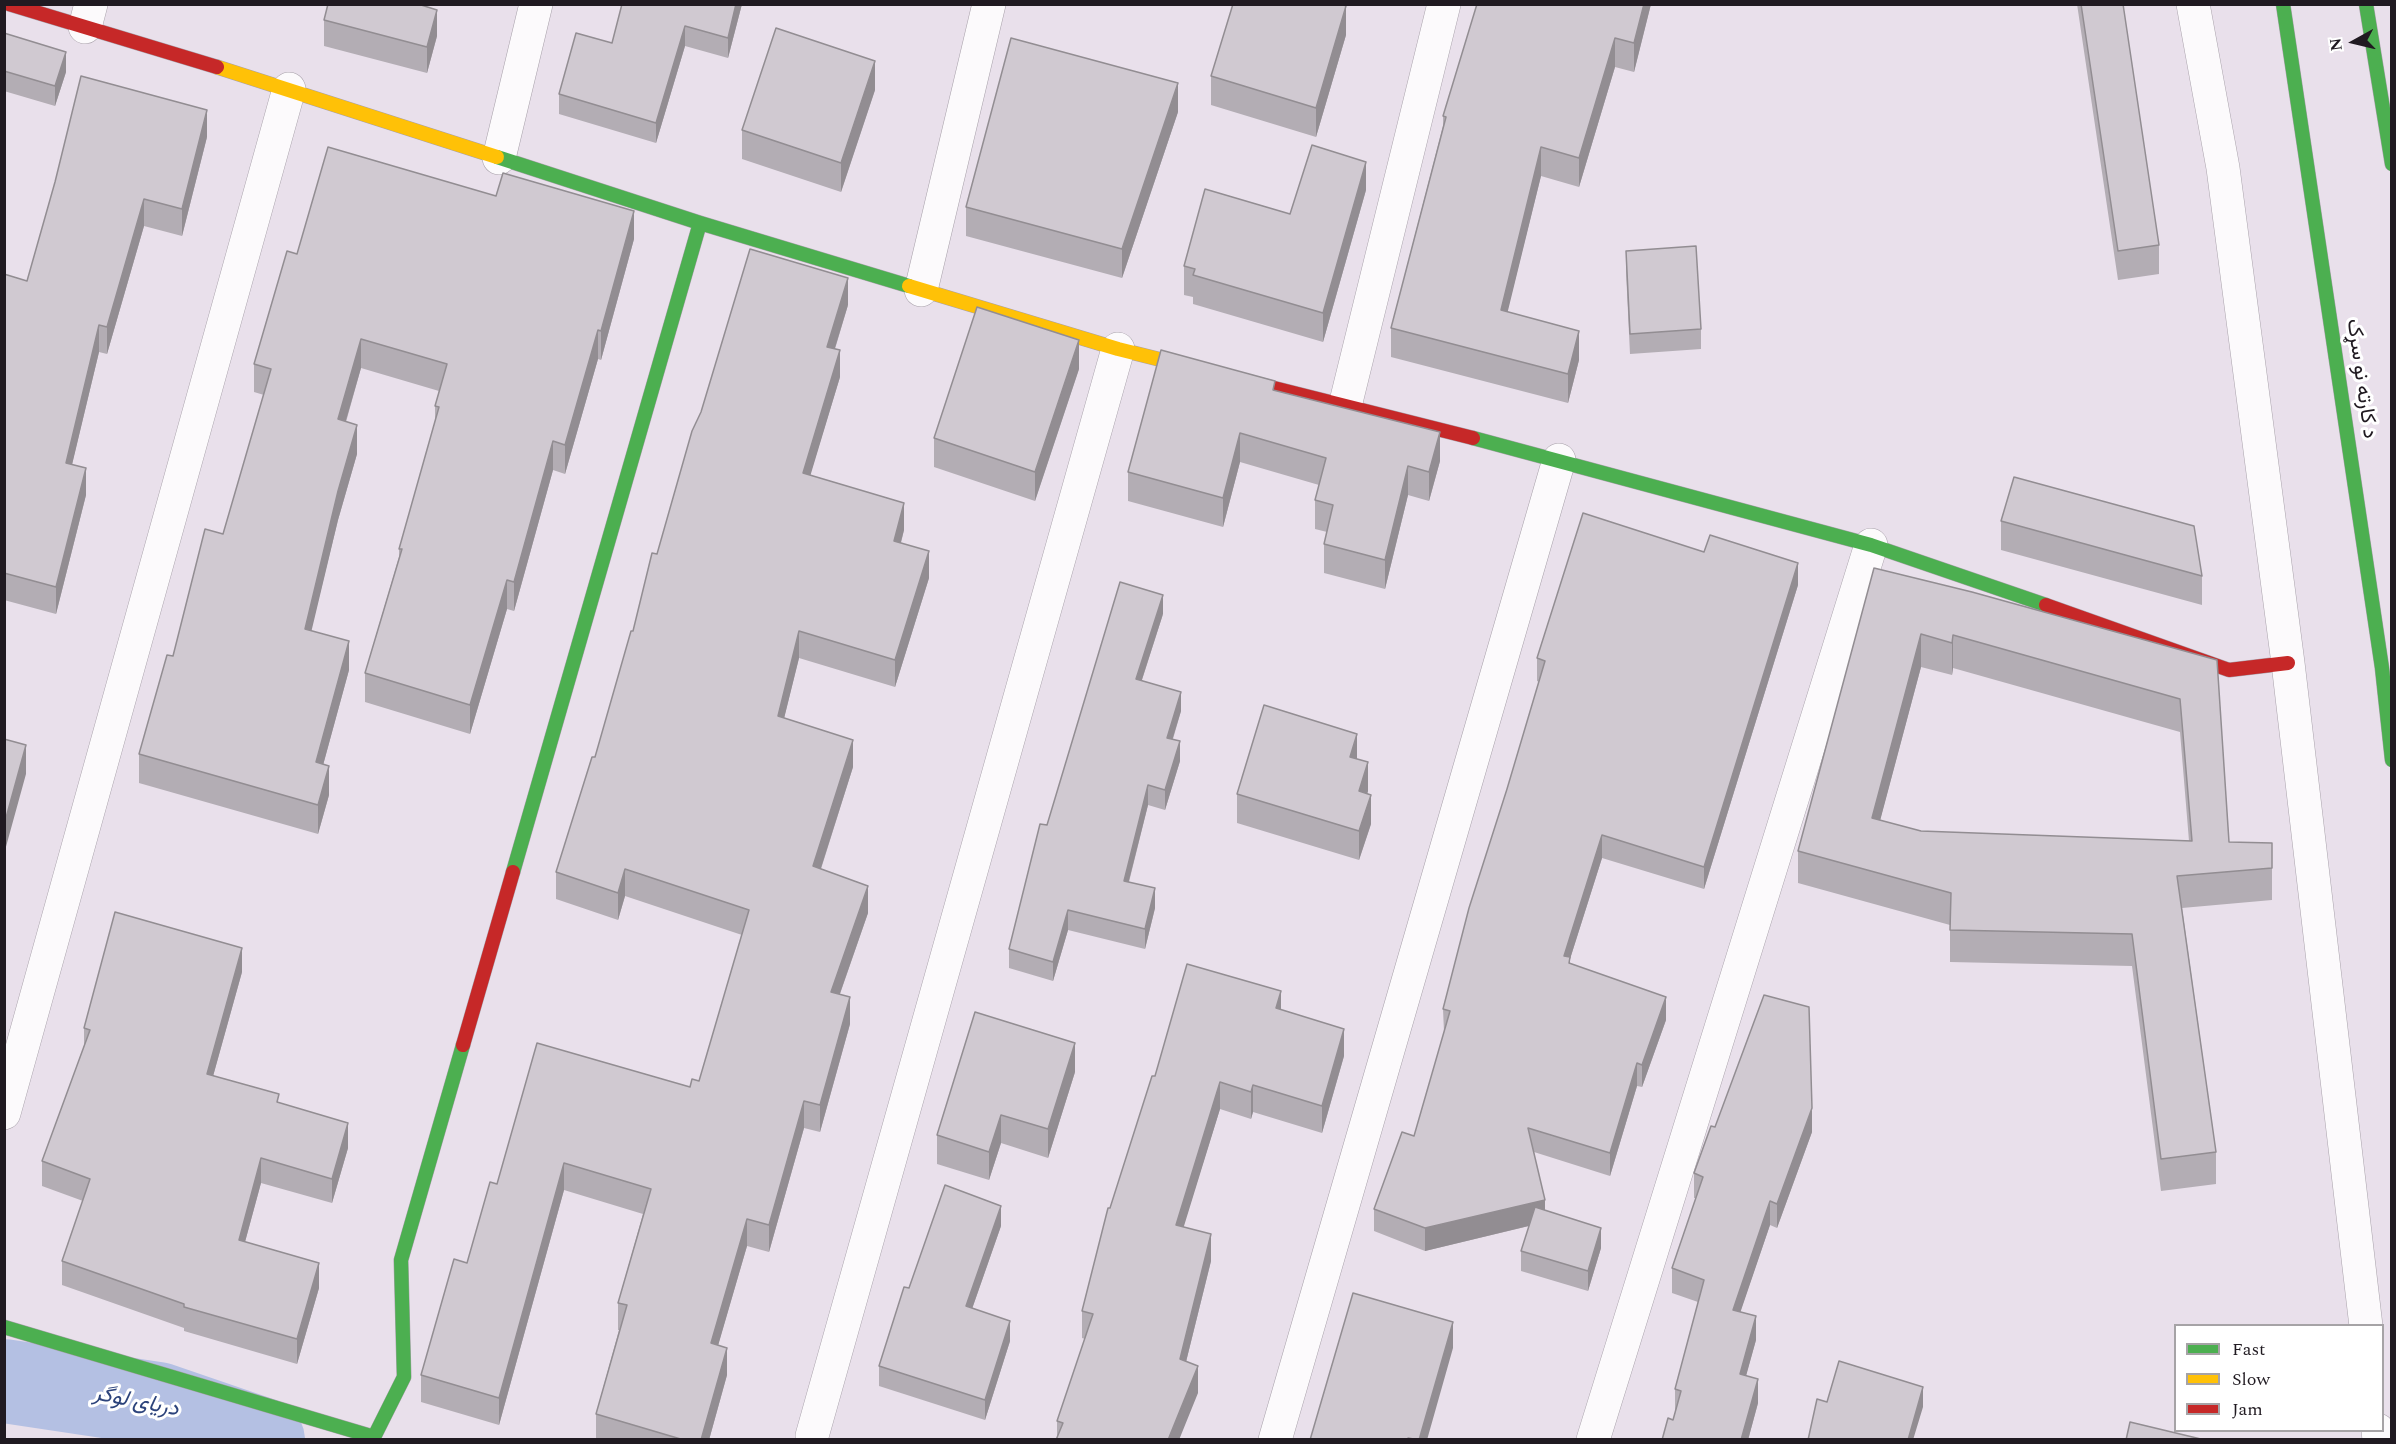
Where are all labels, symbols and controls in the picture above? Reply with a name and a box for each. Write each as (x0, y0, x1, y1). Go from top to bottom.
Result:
north arrow (2324, 12, 2384, 72)
text: N (2323, 36, 2349, 53)
street label: د کارته نو سړک (2339, 318, 2381, 440)
legend (2174, 1324, 2384, 1432)
text: Fast (2232, 1336, 2265, 1363)
text: Slow (2232, 1366, 2270, 1393)
water label: دریای لوگر (91, 1382, 181, 1424)
text: Jam (2232, 1396, 2263, 1423)

